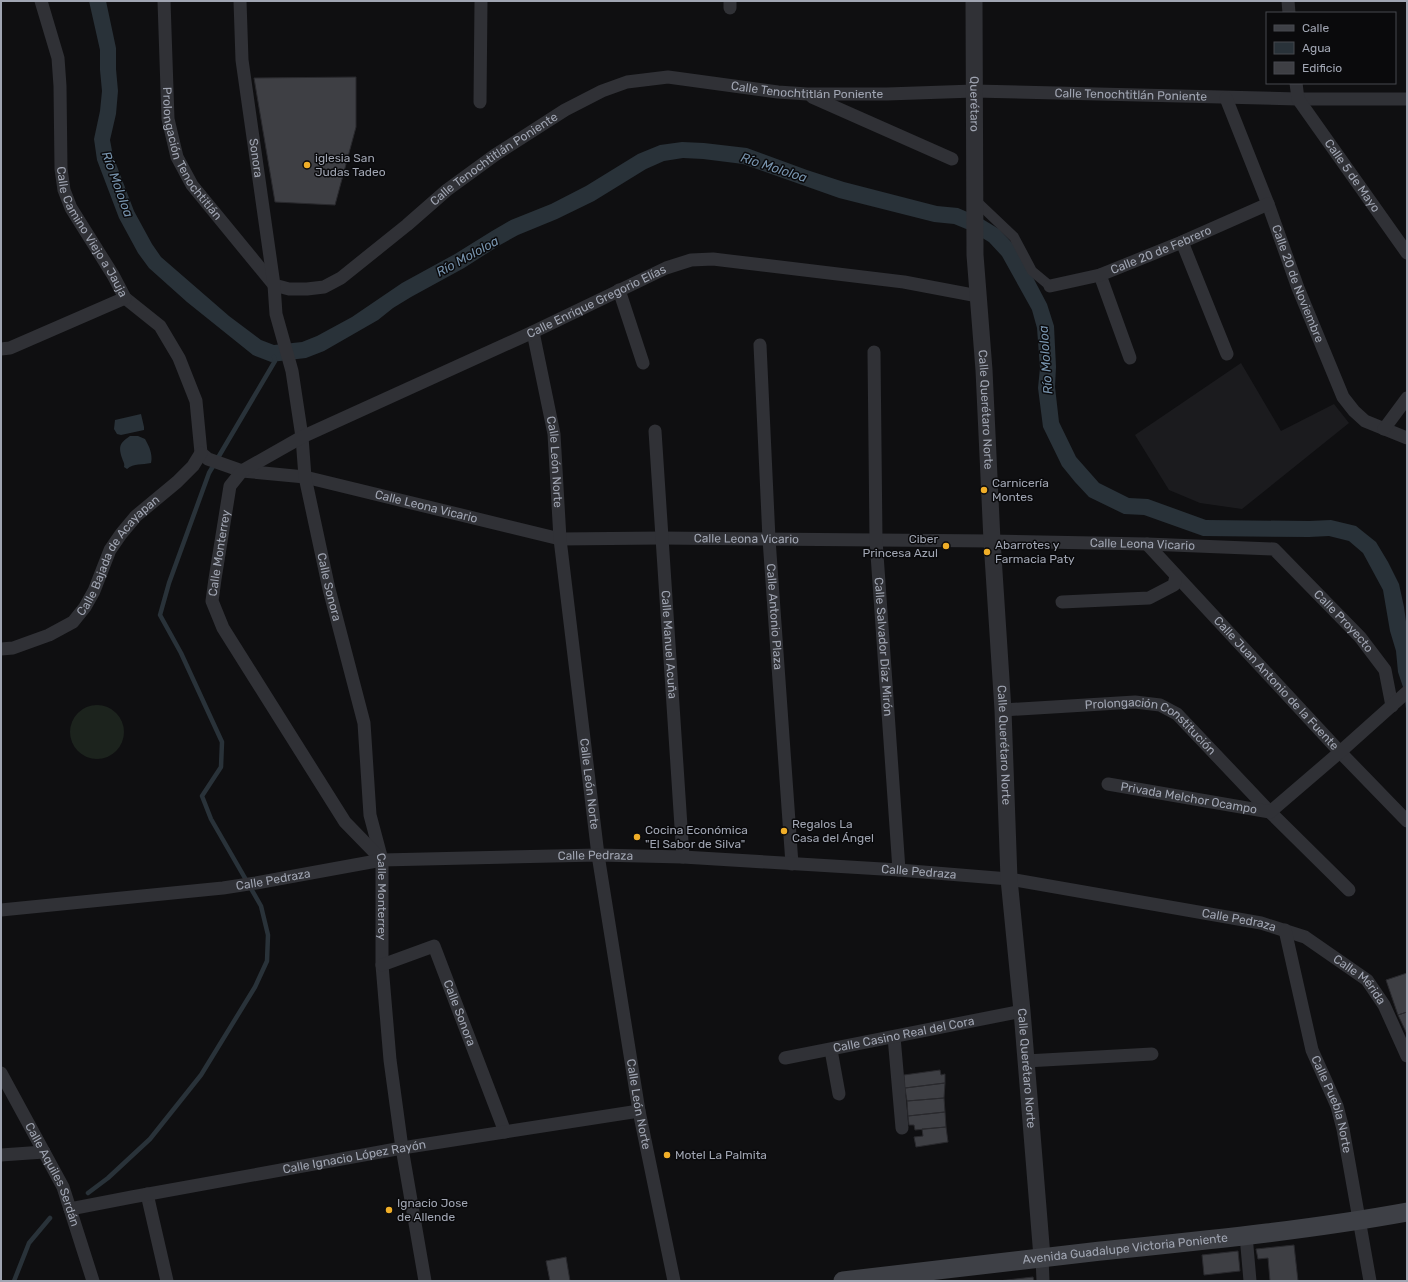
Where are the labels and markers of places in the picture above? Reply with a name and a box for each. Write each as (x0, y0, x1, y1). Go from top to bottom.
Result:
place label: iglesia San Judas Tadeo (315, 151, 386, 179)
marker: iglesia San Judas Tadeo (302, 160, 312, 170)
place label: Carnicería Montes (992, 476, 1049, 504)
marker: Carnicería Montes (979, 485, 989, 495)
place label: Ciber Princesa Azul (863, 532, 938, 560)
place label: Abarrotes y Farmacia Paty (995, 538, 1075, 566)
marker: Ciber Princesa Azul (941, 541, 951, 551)
marker: Abarrotes y Farmacia Paty (982, 547, 992, 557)
place label: Regalos La Casa del Ángel (792, 817, 874, 845)
place label: Cocina Económica "El Sabor de Silva" (645, 823, 748, 851)
marker: Regalos La Casa del Ángel (779, 826, 789, 836)
marker: Cocina Económica "El Sabor de Silva" (632, 832, 642, 842)
place label: Motel La Palmita (675, 1148, 767, 1162)
marker: Motel La Palmita (662, 1150, 672, 1160)
place label: Ignacio Jose de Allende (397, 1196, 468, 1224)
marker: Ignacio Jose de Allende (384, 1205, 394, 1215)

